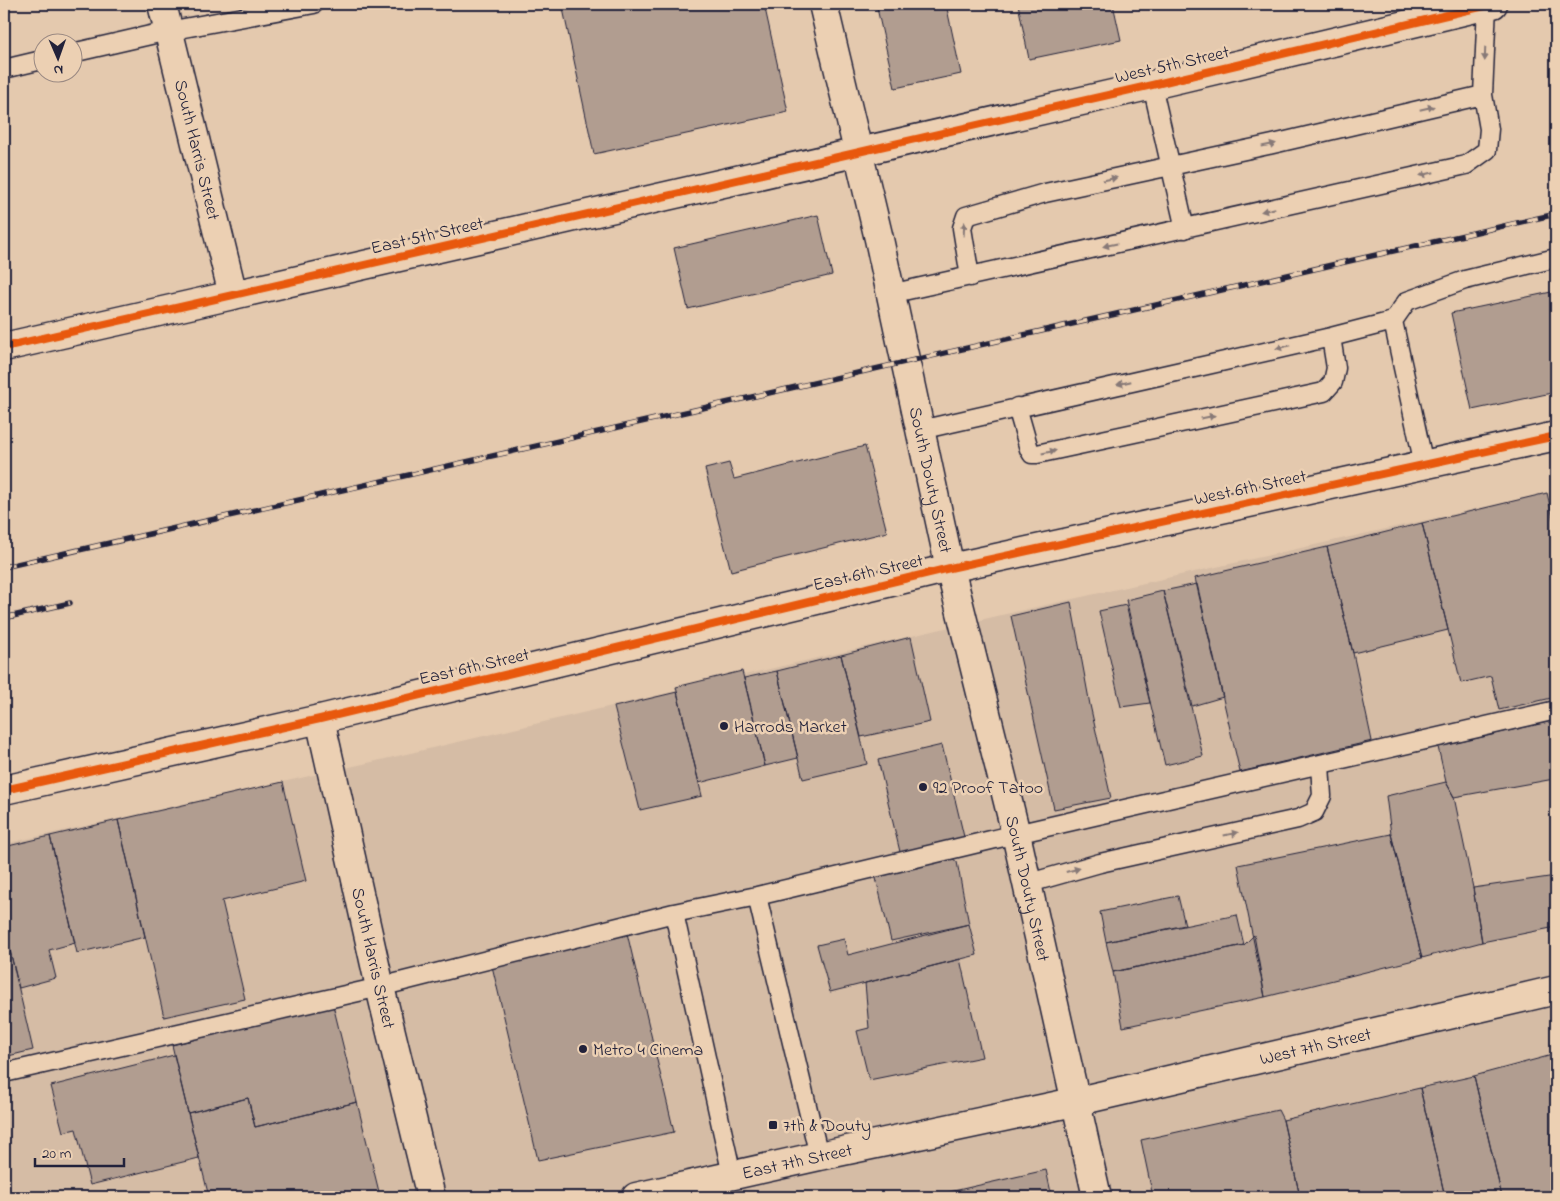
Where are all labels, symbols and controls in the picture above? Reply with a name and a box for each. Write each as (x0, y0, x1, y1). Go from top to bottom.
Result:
north arrow (32, 32, 82, 82)
street label: West 5th Street (1113, 40, 1232, 92)
one-way arrow (1481, 46, 1489, 62)
text: N (53, 59, 63, 80)
street label: South Harris Street (166, 77, 225, 223)
one-way arrow (1420, 104, 1435, 112)
one-way arrow (1262, 141, 1277, 149)
one-way arrow (1419, 170, 1434, 178)
one-way arrow (1103, 175, 1118, 183)
one-way arrow (1261, 206, 1276, 214)
street label: East 5th Street (368, 211, 486, 263)
one-way arrow (960, 220, 968, 236)
one-way arrow (1102, 241, 1117, 249)
one-way arrow (1275, 343, 1291, 351)
one-way arrow (1117, 379, 1132, 387)
street label: South Douty Street (901, 405, 957, 556)
one-way arrow (1201, 413, 1216, 421)
one-way arrow (1042, 448, 1057, 456)
street label: West 6th Street (1192, 464, 1309, 514)
street label: East 6th Street (811, 549, 926, 599)
street label: East 6th Street (417, 643, 532, 693)
place label: Harrods Market (734, 715, 847, 741)
marker: Harrods Market (718, 720, 730, 732)
place label: 92 Proof Tatoo (933, 776, 1043, 802)
marker: 92 Proof Tatoo (917, 781, 929, 793)
street label: South Douty Street (997, 813, 1055, 965)
one-way arrow (1224, 830, 1239, 838)
one-way arrow (1065, 865, 1080, 873)
street label: South Harris Street (343, 885, 401, 1032)
street label: West 7th Street (1257, 1022, 1374, 1073)
place label: Metro 4 Cinema (593, 1038, 703, 1064)
marker: Metro 4 Cinema (577, 1043, 589, 1055)
place label: 7th & Douty (783, 1114, 871, 1140)
marker: 7th & Douty (767, 1119, 779, 1131)
scale bar (35, 1136, 124, 1168)
street label: East 7th Street (740, 1138, 855, 1188)
text: 20 m (42, 1143, 72, 1165)

